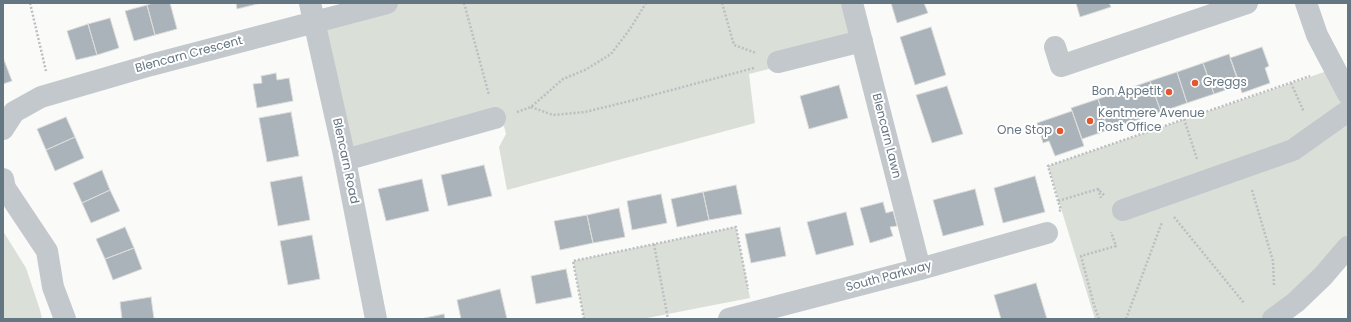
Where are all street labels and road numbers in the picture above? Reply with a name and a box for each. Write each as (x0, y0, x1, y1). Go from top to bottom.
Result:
street label: Blencarn Crescent (134, 34, 244, 76)
street label: Blencarn Lawn (868, 92, 904, 180)
street label: Blencarn Road (329, 117, 361, 205)
street label: South Parkway (845, 259, 933, 295)

